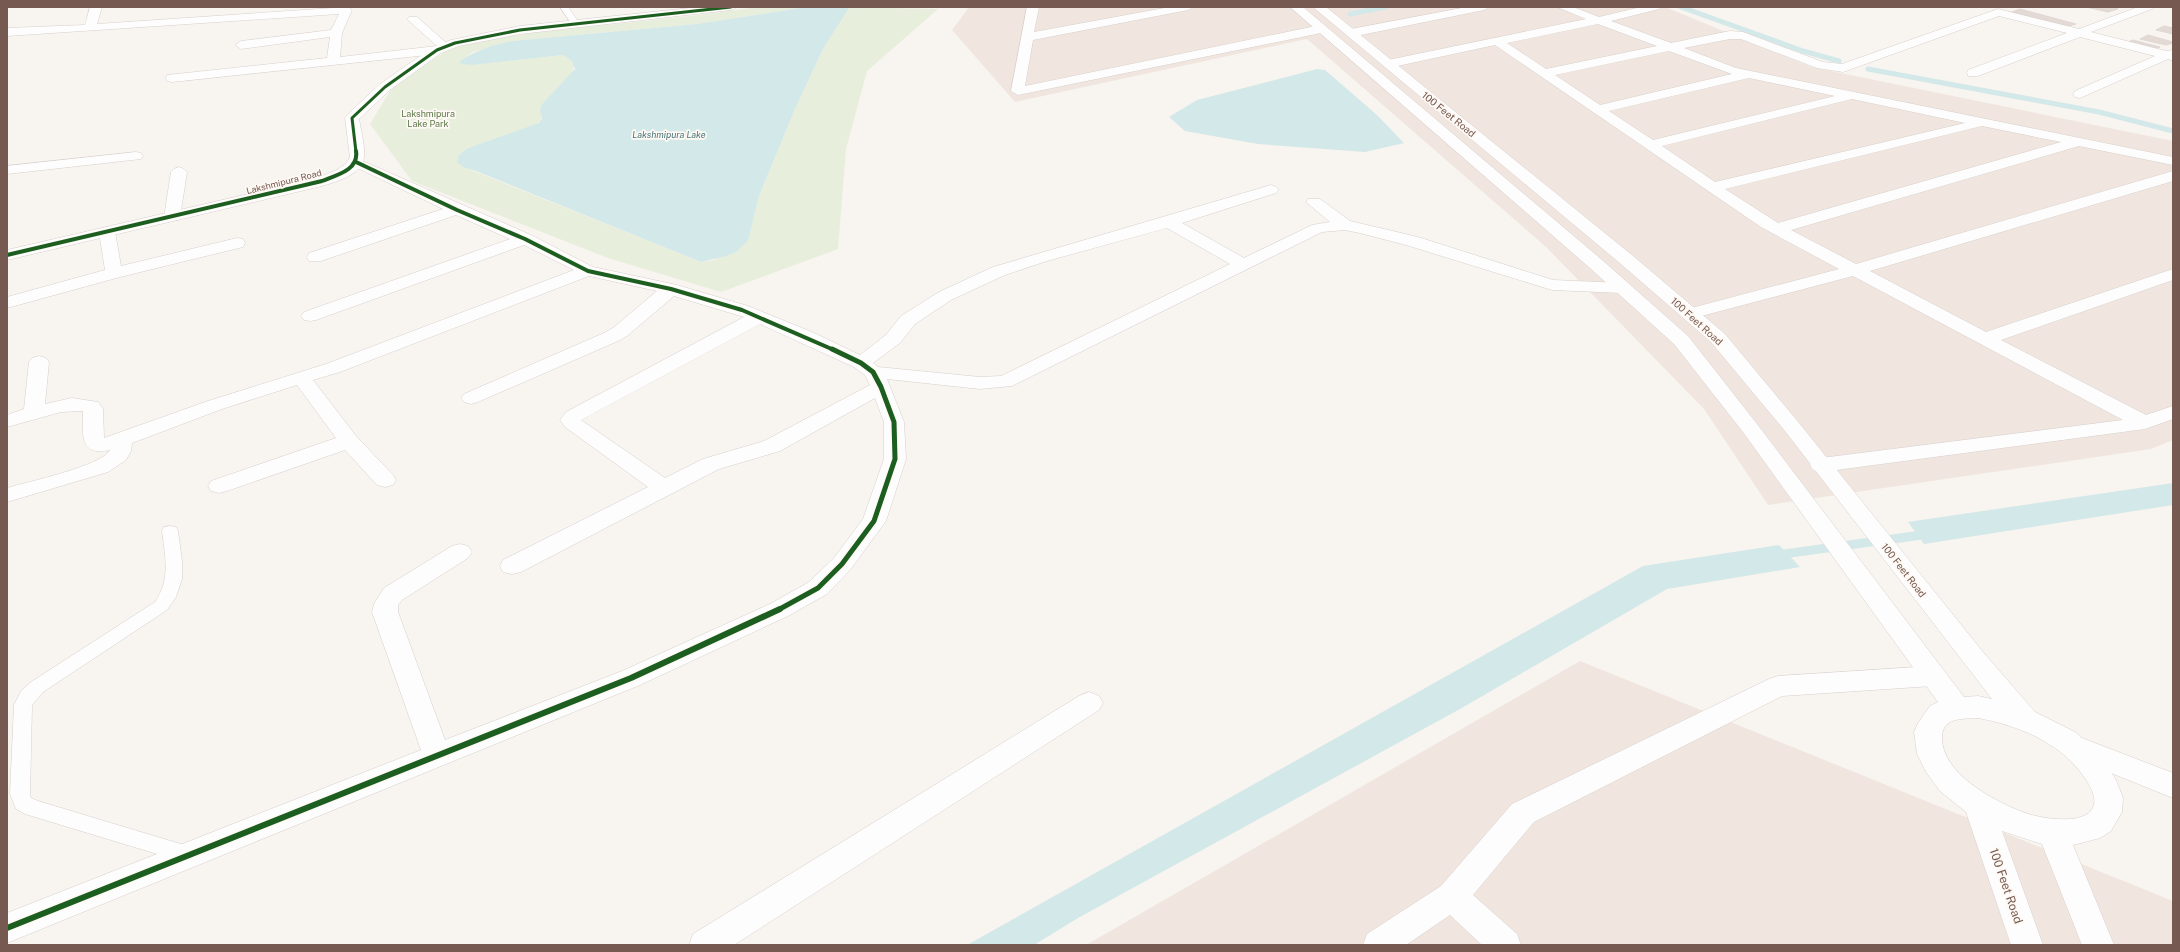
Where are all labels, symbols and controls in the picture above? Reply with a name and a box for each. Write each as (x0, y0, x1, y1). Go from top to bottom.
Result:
street label: 100 Feet Road (1420, 89, 1478, 139)
park label: Lakshmipura Lake Park (401, 108, 455, 129)
water label: Lakshmipura Lake (632, 129, 706, 140)
street label: Lakshmipura Road (245, 167, 323, 196)
street label: 100 Feet Road (1669, 295, 1725, 347)
street label: 100 Feet Road (1879, 540, 1929, 600)
street label: 100 Feet Road (1987, 847, 2025, 925)

